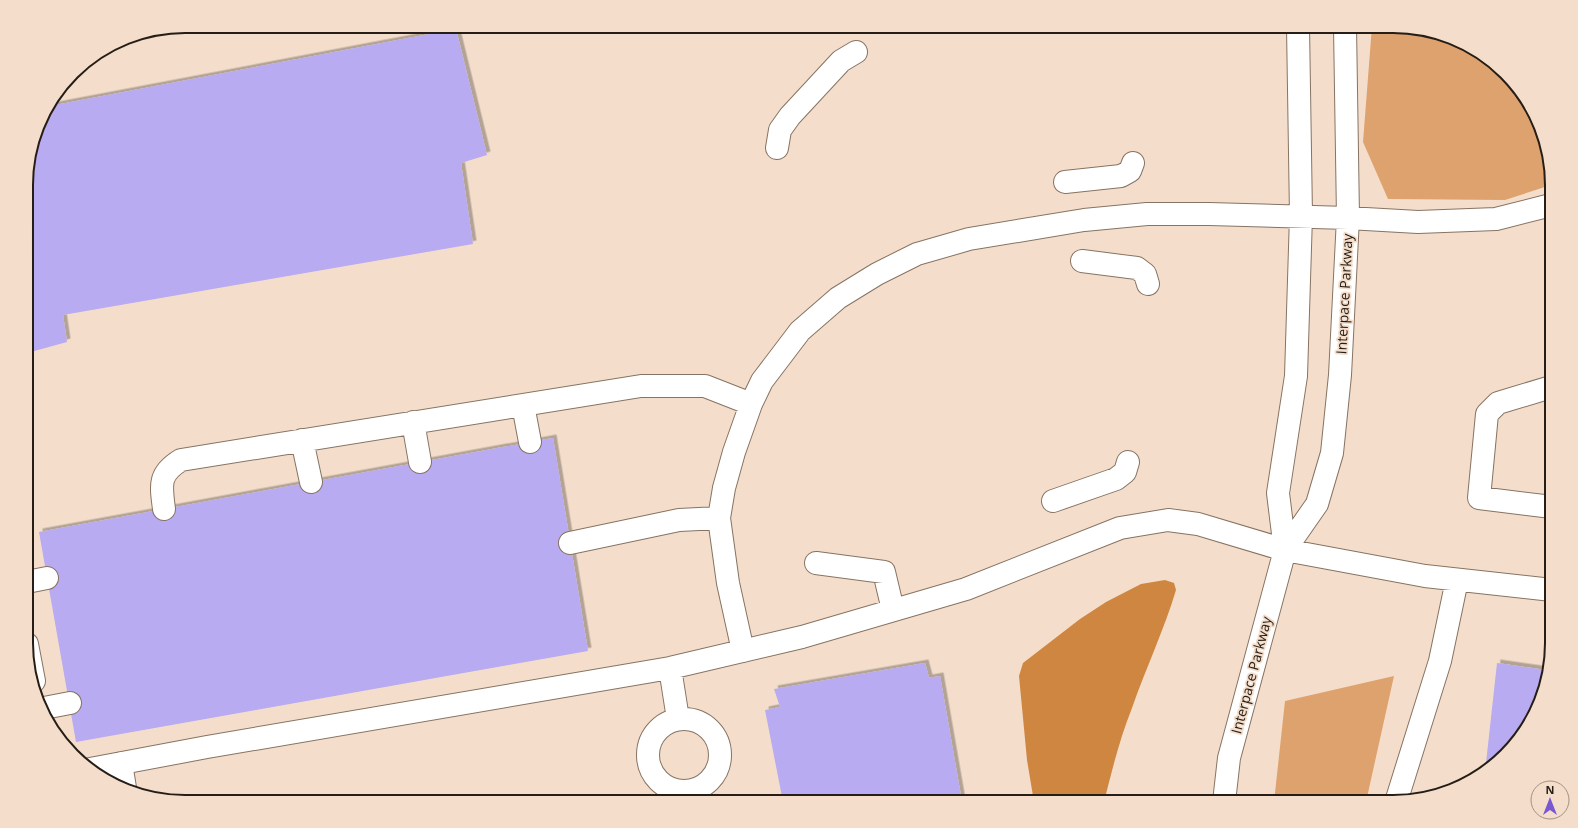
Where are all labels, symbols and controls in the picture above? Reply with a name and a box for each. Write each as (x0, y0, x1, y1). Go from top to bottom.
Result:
street label: Interpace Parkway (1331, 232, 1357, 355)
street label: Interpace Parkway (1226, 613, 1276, 736)
north arrow (1530, 780, 1570, 820)
text: N (1546, 782, 1554, 797)

